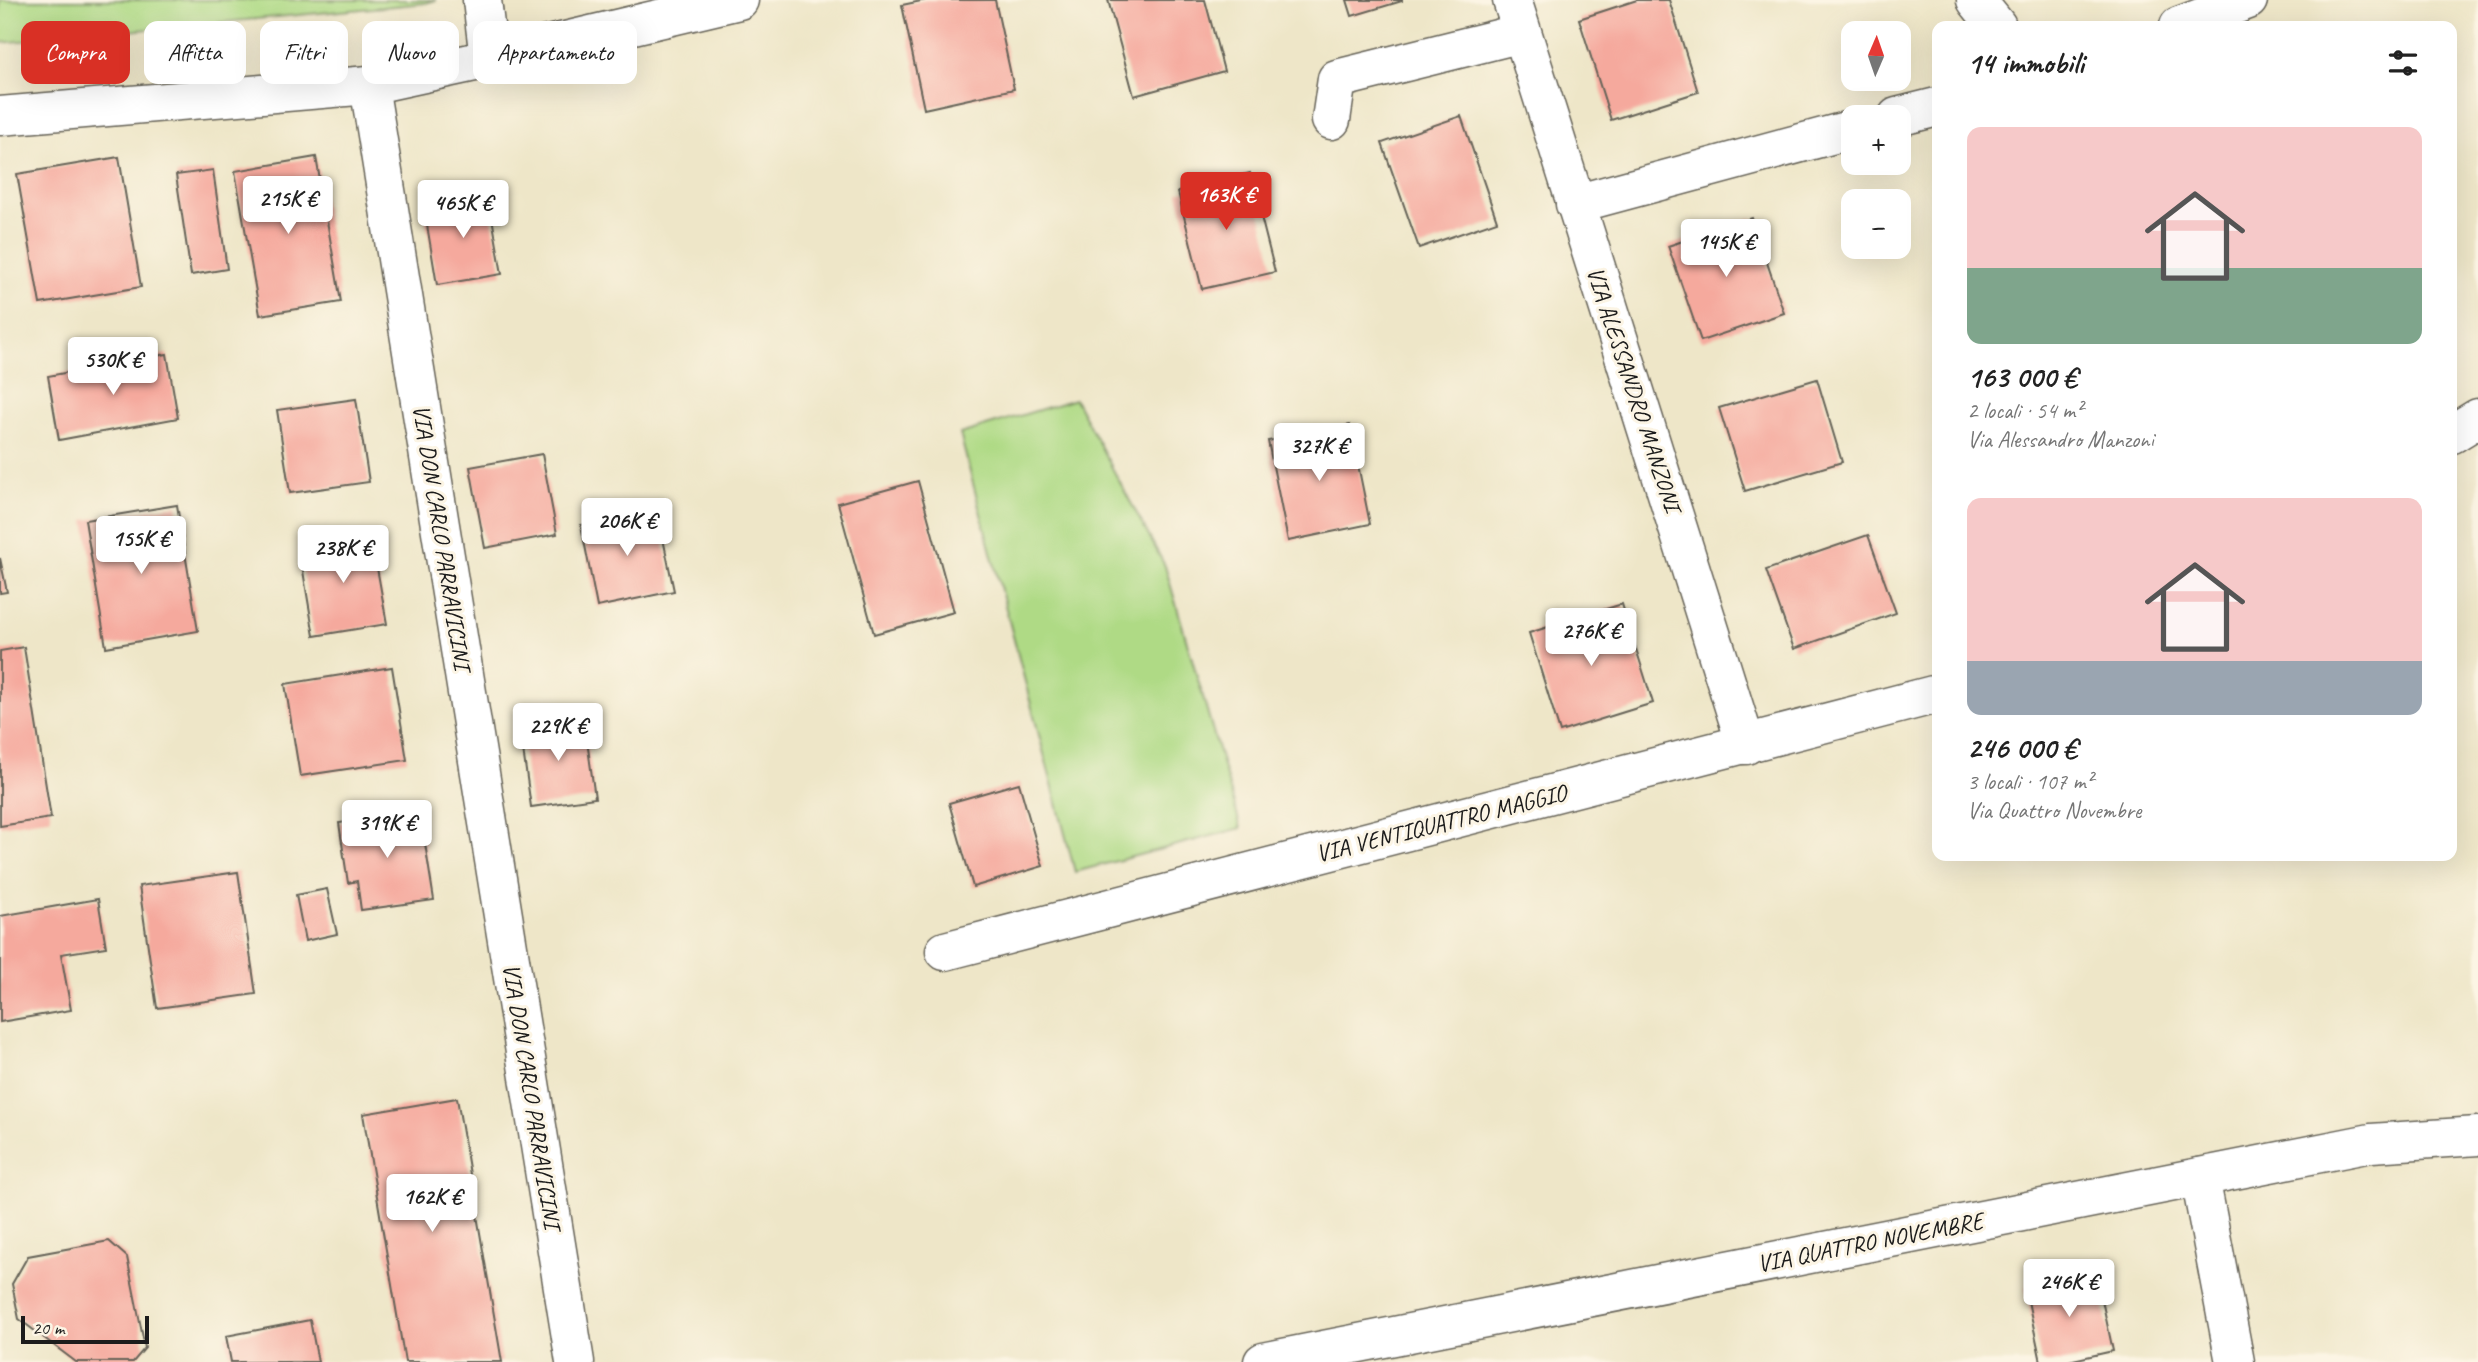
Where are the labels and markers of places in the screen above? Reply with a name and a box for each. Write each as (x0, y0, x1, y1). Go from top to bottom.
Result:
pin: 163K € (1169, 173, 1283, 232)
pin: 215K € (231, 176, 345, 236)
pin: 465K € (406, 180, 520, 240)
pin: 145K € (1669, 219, 1783, 279)
pin: 530K € (56, 338, 170, 397)
pin: 327K € (1262, 424, 1376, 483)
pin: 206K € (570, 498, 684, 558)
pin: 155K € (84, 516, 198, 576)
pin: 238K € (286, 526, 400, 585)
pin: 276K € (1534, 608, 1648, 668)
pin: 229K € (501, 704, 615, 763)
pin: 319K € (330, 800, 444, 860)
pin: 162K € (375, 1174, 489, 1234)
pin: 246K € (2012, 1260, 2126, 1319)

